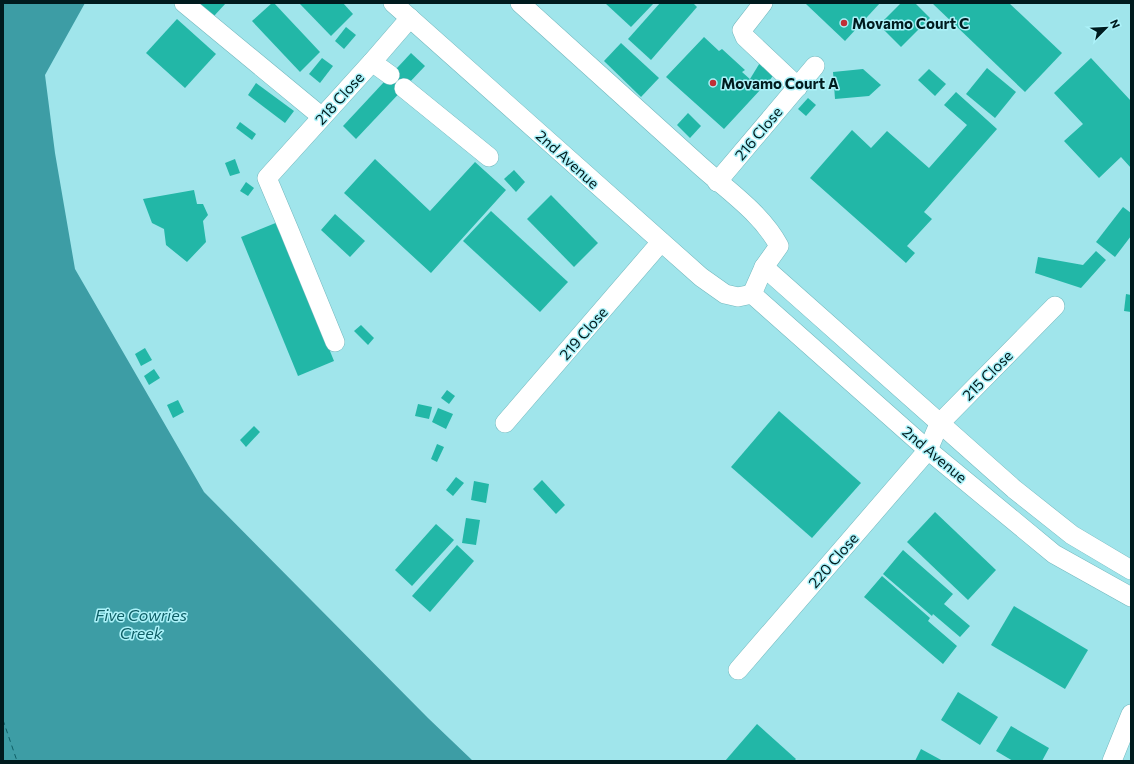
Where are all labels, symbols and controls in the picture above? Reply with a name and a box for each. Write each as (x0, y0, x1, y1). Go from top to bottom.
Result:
north arrow (1086, 8, 1126, 48)
place label: Movamo Court C (852, 14, 969, 32)
text: N (1108, 17, 1123, 30)
marker: Movamo Court C (839, 18, 849, 28)
street label: 218 Close (311, 68, 367, 128)
place label: Movamo Court A (721, 74, 839, 92)
marker: Movamo Court A (708, 78, 718, 88)
street label: 216 Close (730, 103, 786, 163)
street label: 2nd Avenue (533, 126, 603, 192)
street label: 219 Close (555, 303, 611, 363)
street label: 215 Close (958, 346, 1016, 404)
street label: 2nd Avenue (899, 422, 971, 486)
street label: 220 Close (804, 529, 862, 591)
water label: Five Cowries Creek (95, 605, 187, 642)

